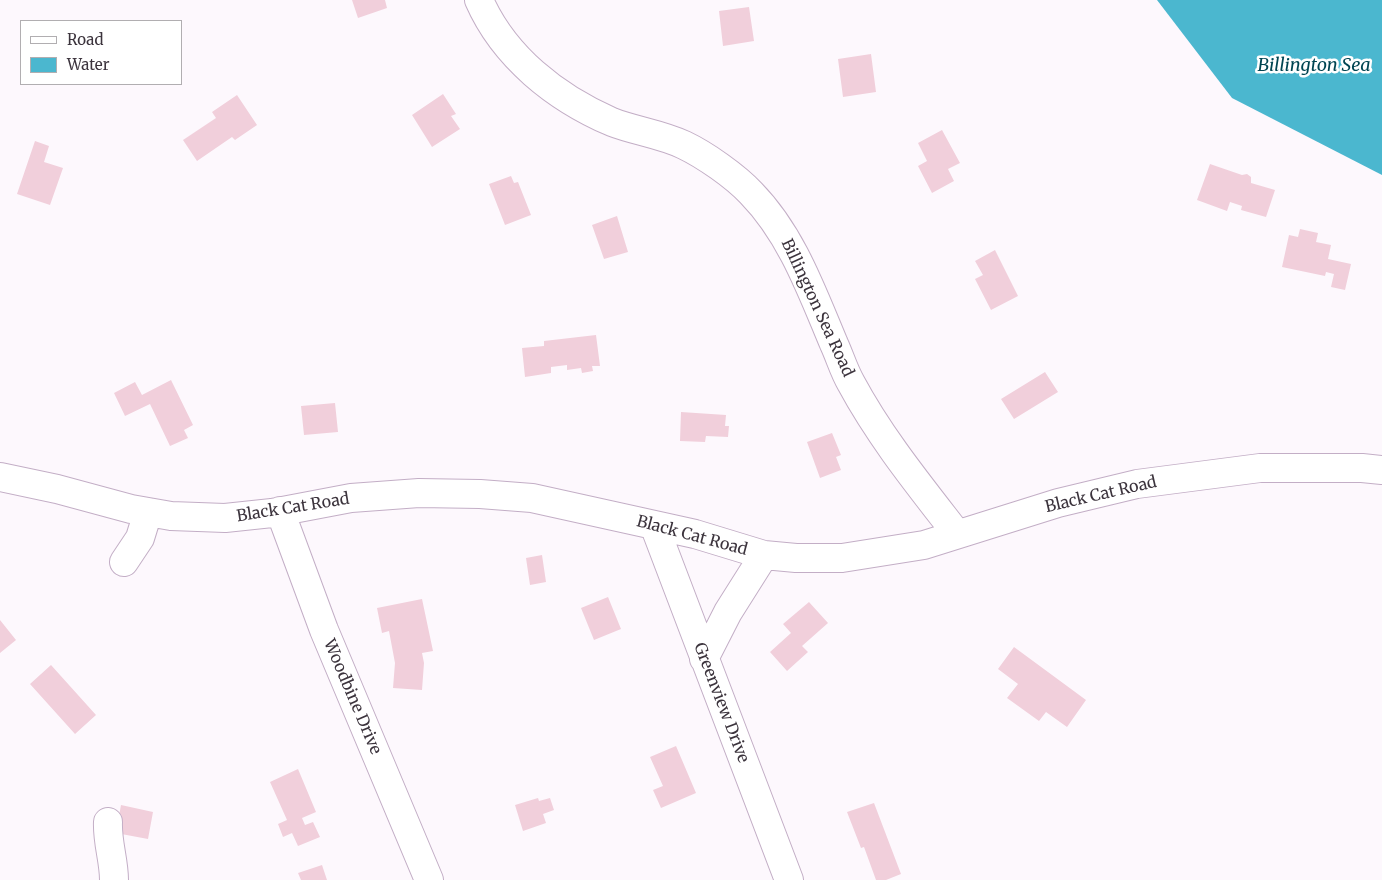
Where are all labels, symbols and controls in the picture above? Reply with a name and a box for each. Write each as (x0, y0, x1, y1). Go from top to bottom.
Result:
legend (20, 20, 182, 85)
text: Road (67, 30, 103, 49)
text: Water (67, 55, 109, 74)
water label: Billington Sea (1258, 55, 1370, 77)
street label: Billington Sea Road (777, 236, 857, 380)
street label: Black Cat Road (1043, 473, 1159, 517)
street label: Black Cat Road (235, 490, 351, 526)
street label: Black Cat Road (635, 512, 749, 560)
street label: Woodbine Drive (319, 637, 385, 757)
street label: Greenview Drive (689, 640, 753, 766)

